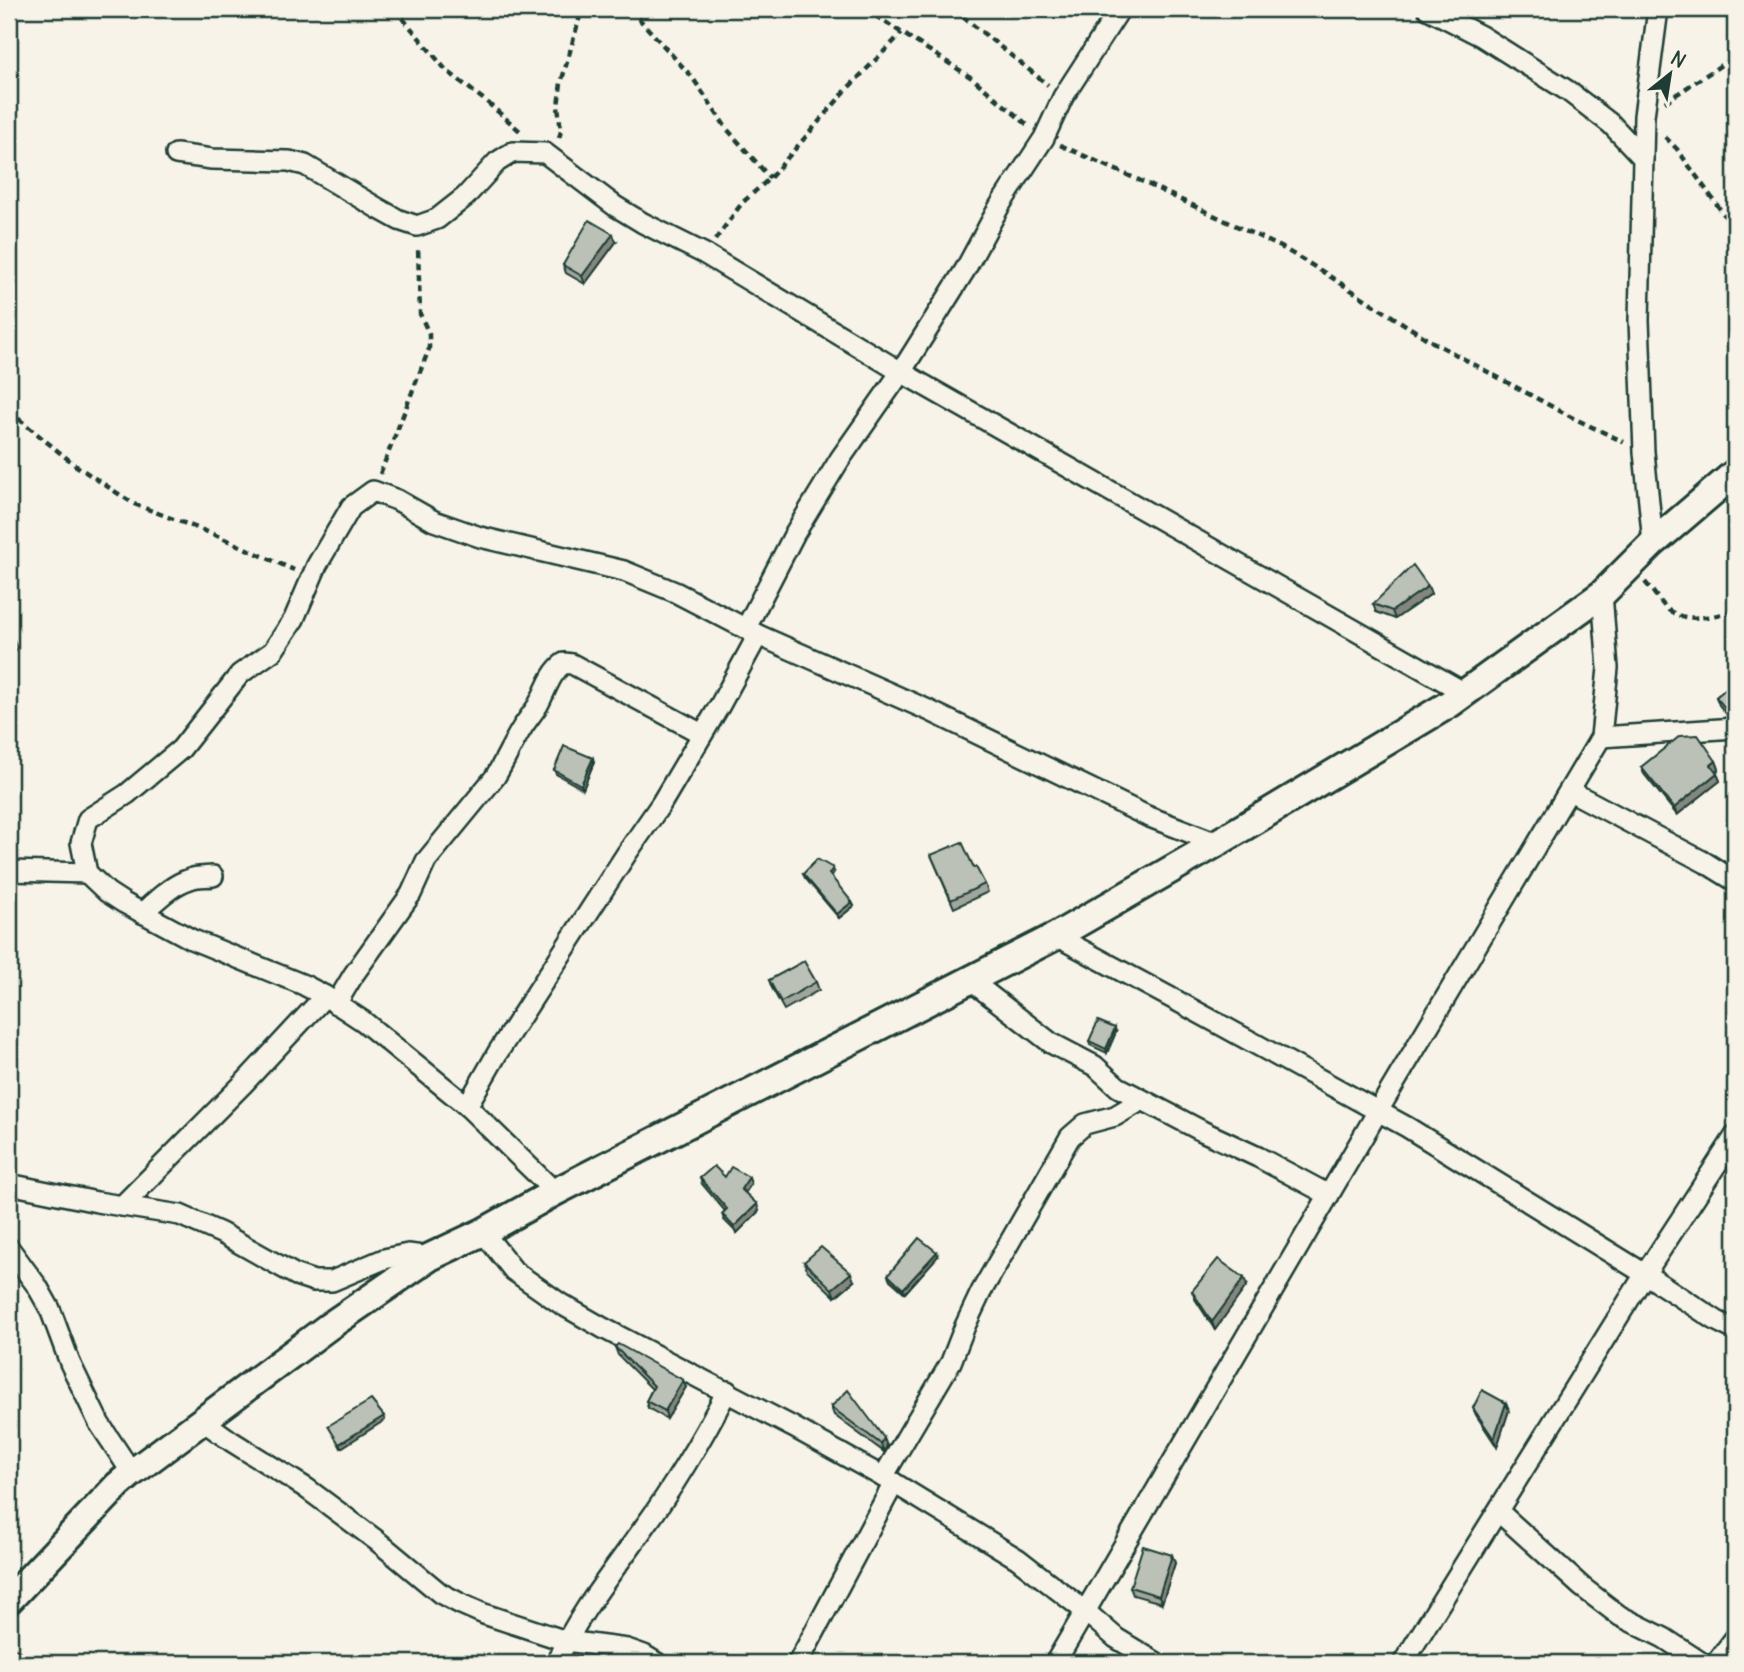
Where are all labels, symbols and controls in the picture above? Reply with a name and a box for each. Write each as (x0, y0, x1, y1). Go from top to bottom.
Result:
north arrow (1636, 38, 1706, 108)
text: N (1667, 46, 1690, 73)

